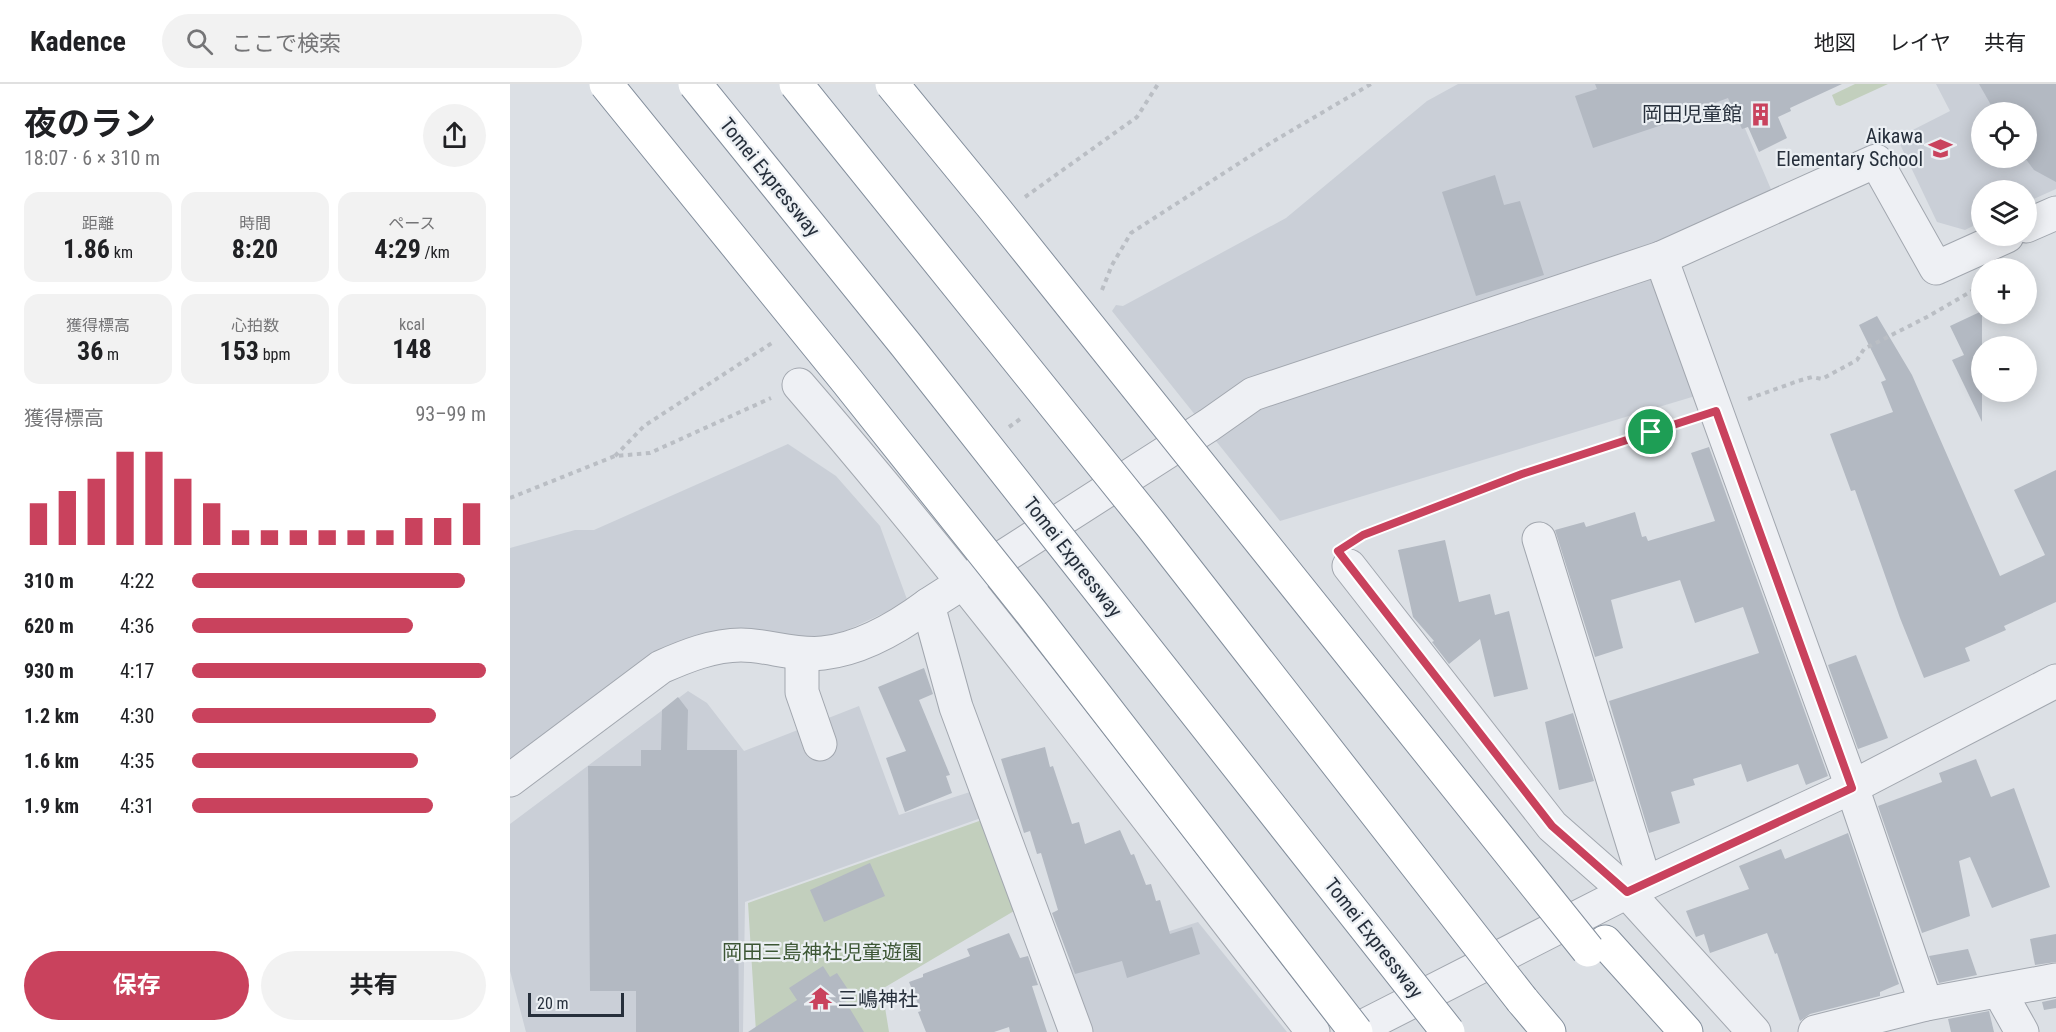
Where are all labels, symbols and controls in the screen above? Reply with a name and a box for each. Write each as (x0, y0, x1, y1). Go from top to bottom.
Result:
search box (162, 14, 582, 68)
text: Kadence (30, 25, 126, 58)
icon: search (183, 25, 216, 58)
text: ここで検索 (231, 31, 341, 56)
text: 地図 (1814, 31, 1856, 55)
text: レイヤ (1889, 31, 1951, 55)
text: 共有 (1984, 31, 2026, 55)
building icon: 岡田児童館 (1747, 101, 1773, 127)
place label: 岡田児童館 (1642, 102, 1742, 126)
map controls (1971, 102, 2037, 402)
button: locate (1971, 102, 2037, 168)
text: 夜のラン (24, 104, 156, 143)
button: share (423, 104, 486, 167)
street label: Tomei Expressway (715, 113, 825, 241)
place label: Aikawa Elementary School (1776, 124, 1923, 171)
school or university icon: Aikawa Elementary School (1928, 135, 1954, 161)
text: 18:07 · 6 × 310 m (24, 146, 160, 170)
button: layers (1971, 180, 2037, 246)
text: 距離 (82, 214, 114, 233)
text: 時間 (239, 214, 271, 233)
text: ペース (388, 214, 436, 233)
text: 1.86 (63, 234, 110, 264)
text: 8:20 (232, 234, 278, 264)
text: 4:29 (374, 234, 421, 264)
text: km (110, 243, 133, 262)
text: /km (421, 243, 450, 262)
button: + (1971, 258, 2037, 324)
text: kcal (399, 315, 425, 334)
text: 獲得標高 (66, 316, 130, 335)
text: 心拍数 (231, 316, 279, 335)
text: 148 (392, 334, 432, 364)
text: 36 (77, 336, 103, 366)
text: 153 (220, 336, 259, 366)
button: − (1971, 336, 2037, 402)
text: m (103, 345, 119, 364)
text: bpm (259, 345, 290, 364)
text: 93–99 m (415, 402, 486, 426)
text: 獲得標高 (24, 406, 104, 430)
pin (1625, 406, 1676, 457)
icon: arrive (1634, 415, 1667, 448)
street label: Tomei Expressway (1019, 492, 1127, 622)
text: 310 m (24, 569, 74, 593)
text: 4:22 (120, 569, 154, 593)
text: 620 m (24, 614, 74, 638)
text: 4:36 (120, 614, 154, 638)
text: 930 m (24, 659, 74, 683)
text: 4:17 (120, 659, 154, 683)
text: 1.2 km (24, 704, 79, 728)
text: 4:30 (120, 704, 154, 728)
text: 1.6 km (24, 749, 79, 773)
text: 4:35 (120, 749, 154, 773)
text: 1.9 km (24, 794, 79, 818)
text: 4:31 (120, 794, 154, 818)
street label: Tomei Expressway (1320, 873, 1428, 1003)
park label: 岡田三島神社児童遊園 (722, 940, 922, 964)
button: 保存 (24, 951, 249, 1020)
button: 共有 (261, 951, 486, 1020)
temple icon: 三嶋神社 (807, 986, 833, 1012)
place label: 三嶋神社 (838, 987, 918, 1011)
scale bar (528, 990, 624, 1018)
text: 20 m (537, 994, 569, 1013)

